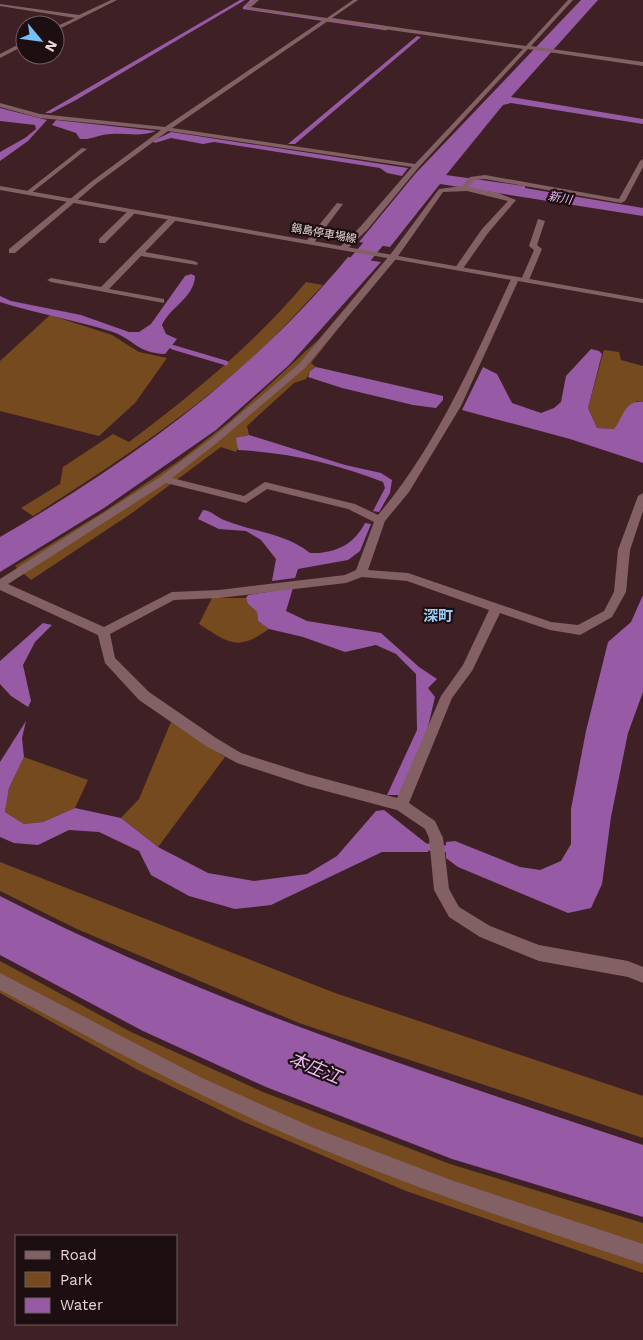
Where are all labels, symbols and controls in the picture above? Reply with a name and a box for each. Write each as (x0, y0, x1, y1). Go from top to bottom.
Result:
north arrow (15, 15, 65, 65)
text: N (42, 38, 61, 55)
water label: 新川 (547, 189, 575, 207)
street label: 鍋島停車場線 (290, 221, 358, 246)
district label: 深町 (423, 607, 453, 625)
water label: 本庄江 (286, 1047, 346, 1089)
legend (15, 1235, 178, 1325)
text: Road (60, 1246, 97, 1264)
text: Park (60, 1271, 93, 1289)
text: Water (60, 1296, 103, 1314)

